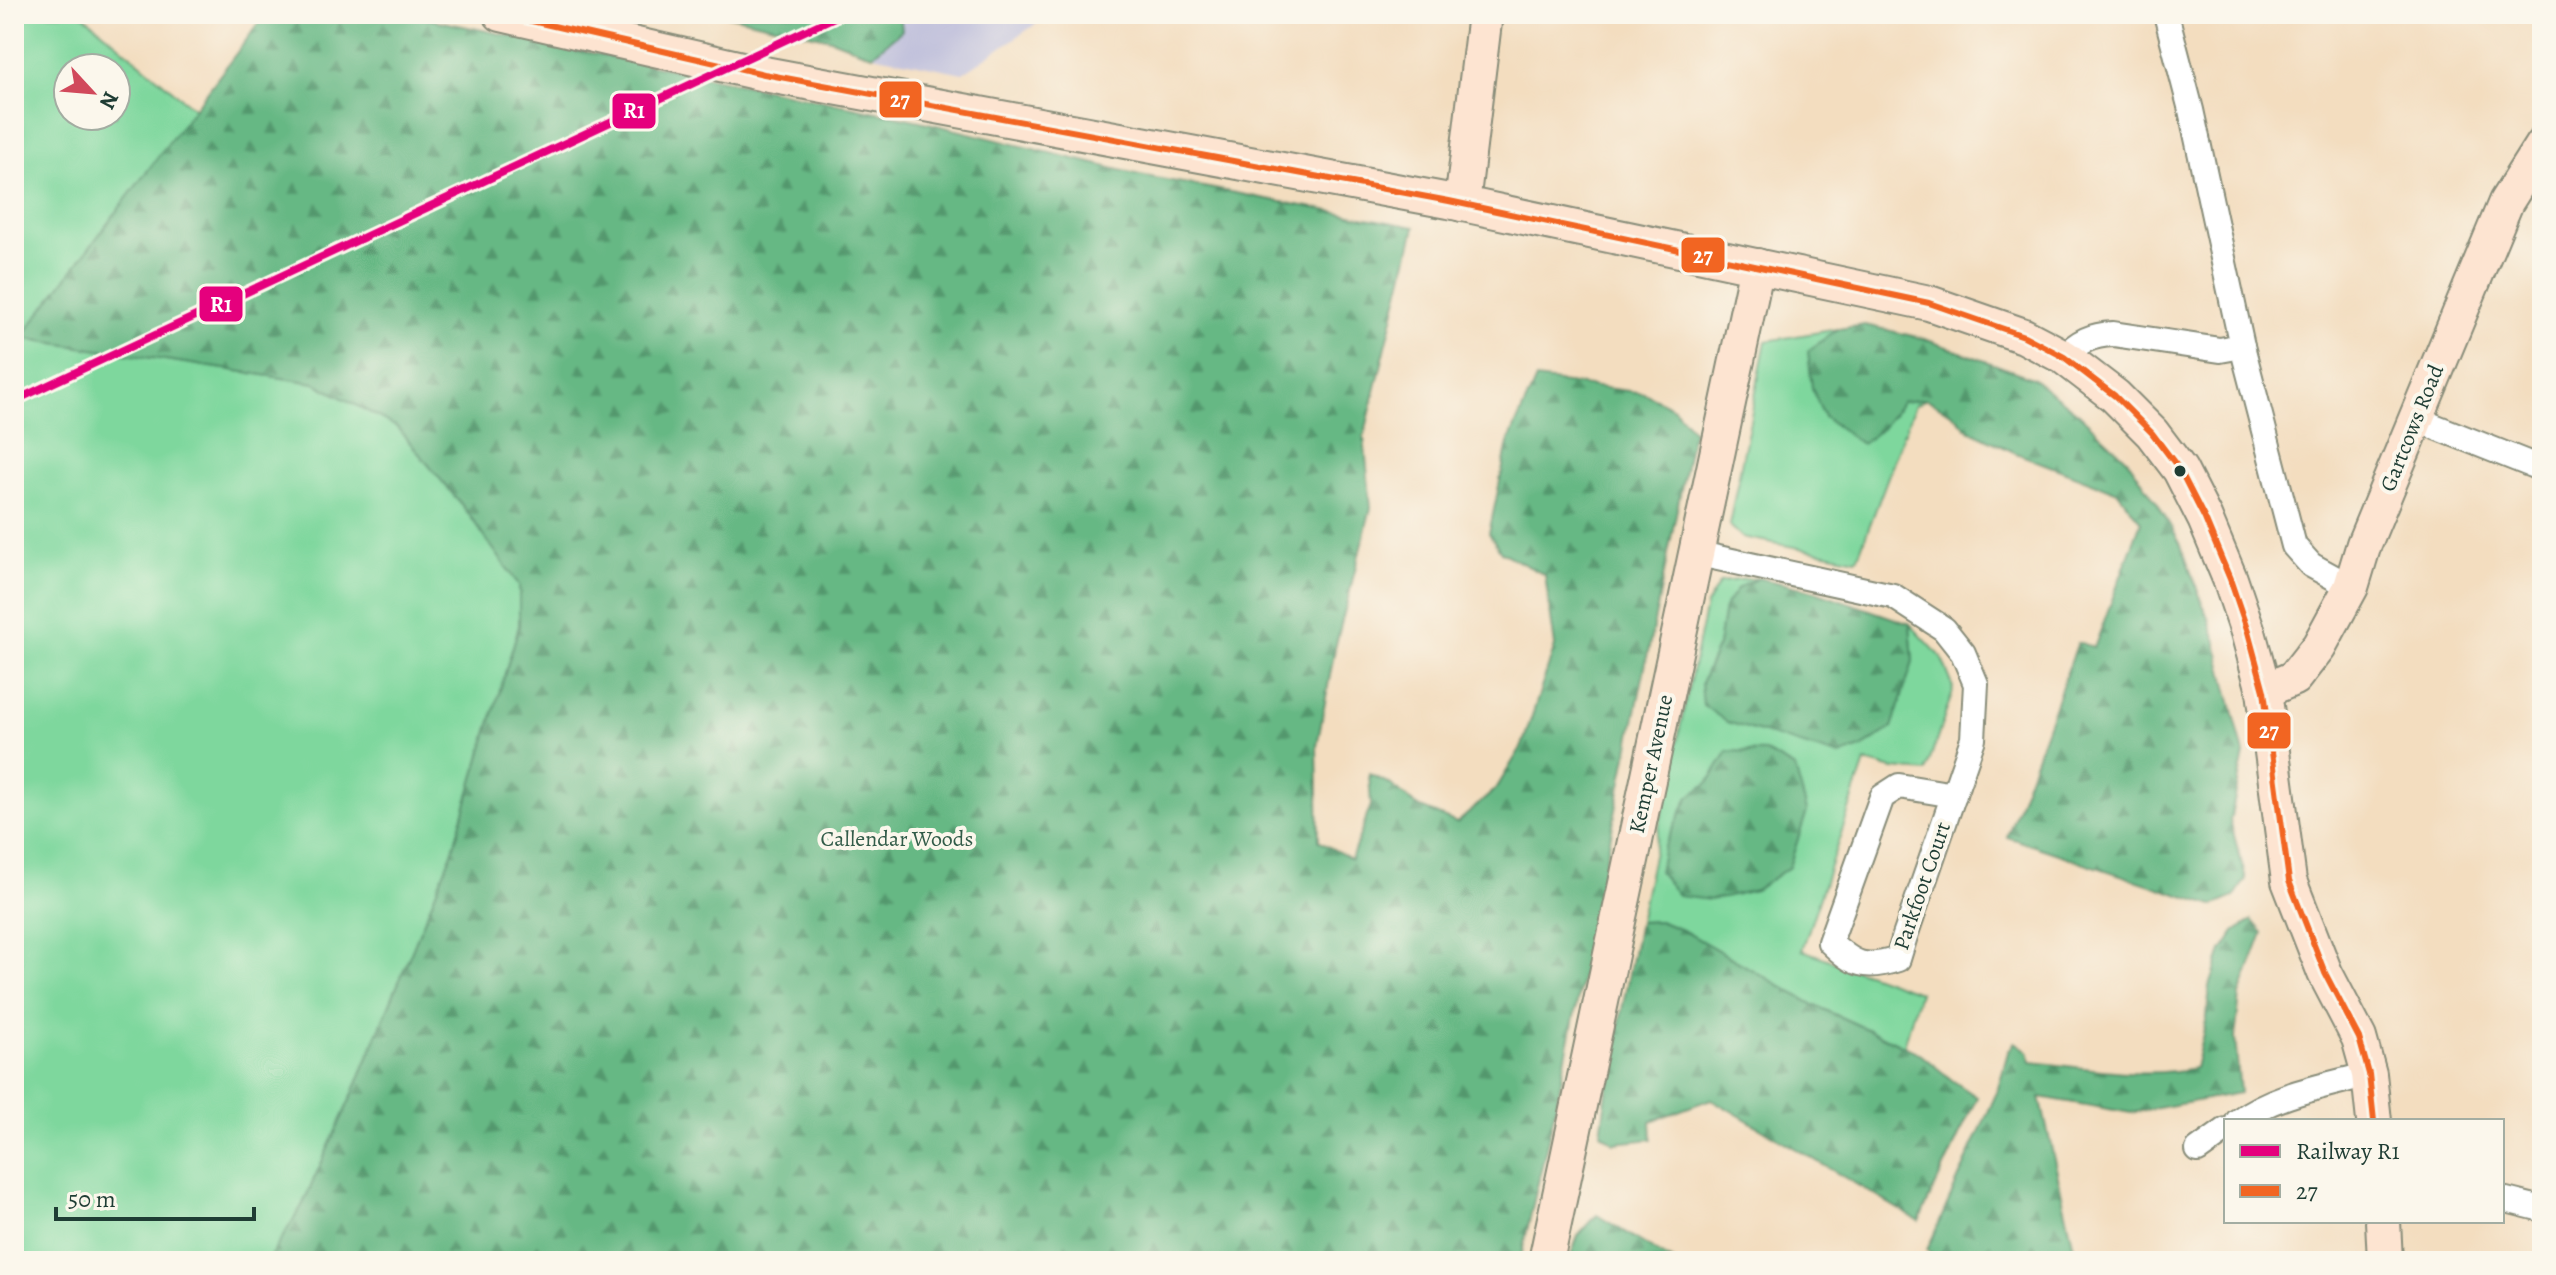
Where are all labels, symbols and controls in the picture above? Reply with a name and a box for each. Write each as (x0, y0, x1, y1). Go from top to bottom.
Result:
north arrow (52, 52, 132, 132)
line badge: 27 (878, 80, 923, 119)
text: 27 (890, 85, 911, 115)
text: N (92, 87, 126, 114)
line badge: R1 (611, 92, 657, 130)
text: R1 (623, 96, 645, 126)
line badge: 27 (1680, 236, 1726, 274)
text: 27 (1693, 241, 1714, 271)
line badge: R1 (198, 285, 244, 323)
text: R1 (210, 290, 232, 320)
street label: Gartcows Road (2373, 360, 2451, 496)
unlabelled marker (2172, 463, 2188, 479)
street label: Kemper Avenue (1622, 692, 1680, 836)
line badge: 27 (2246, 711, 2292, 750)
text: 27 (2259, 716, 2280, 746)
street label: Parkfoot Court (1886, 818, 1958, 954)
park label: Callendar Woods (821, 824, 973, 854)
legend (2224, 1119, 2504, 1223)
text: Railway R1 (2296, 1135, 2400, 1167)
scale bar (56, 1171, 254, 1221)
text: 27 (2296, 1175, 2318, 1207)
text: 50 m (68, 1183, 116, 1215)

